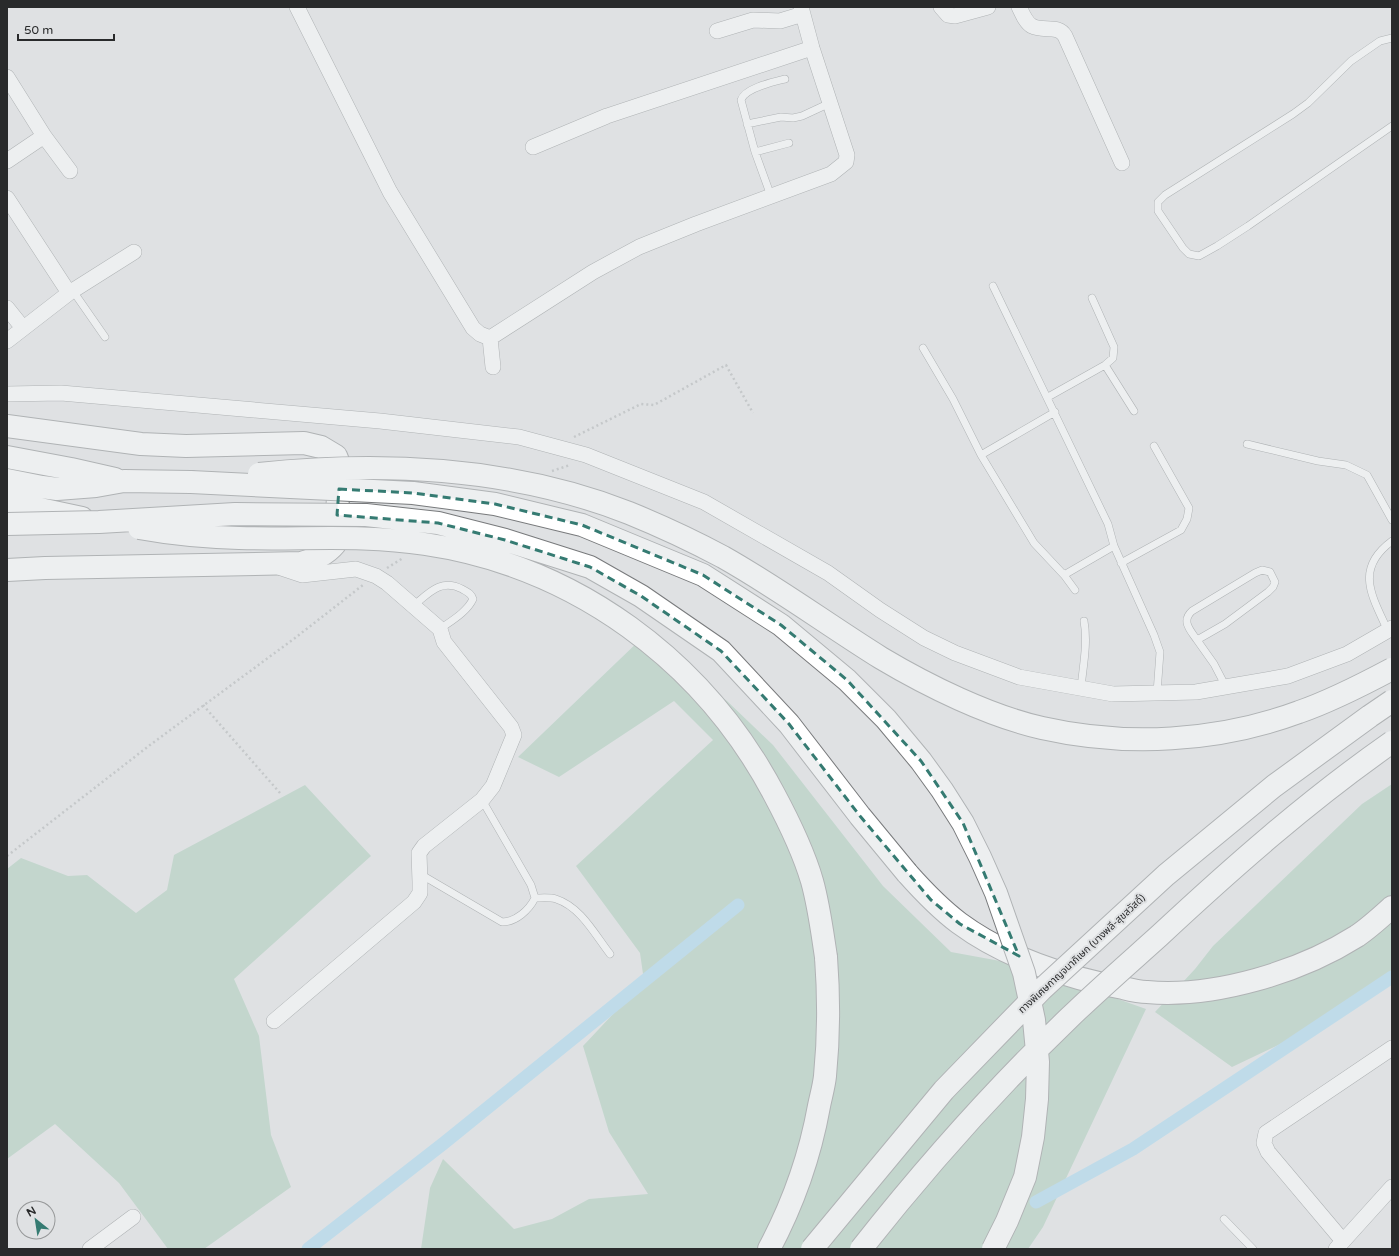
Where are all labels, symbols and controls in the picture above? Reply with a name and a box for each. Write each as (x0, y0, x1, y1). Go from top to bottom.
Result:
scale bar (18, 16, 114, 42)
text: 50 m (24, 23, 53, 37)
street label: ทางพิเศษกาญจนาภิเษก (บางพลี-สุขสวัสดิ์) (1016, 892, 1148, 1016)
north arrow (16, 1200, 56, 1240)
text: N (24, 1204, 38, 1220)

